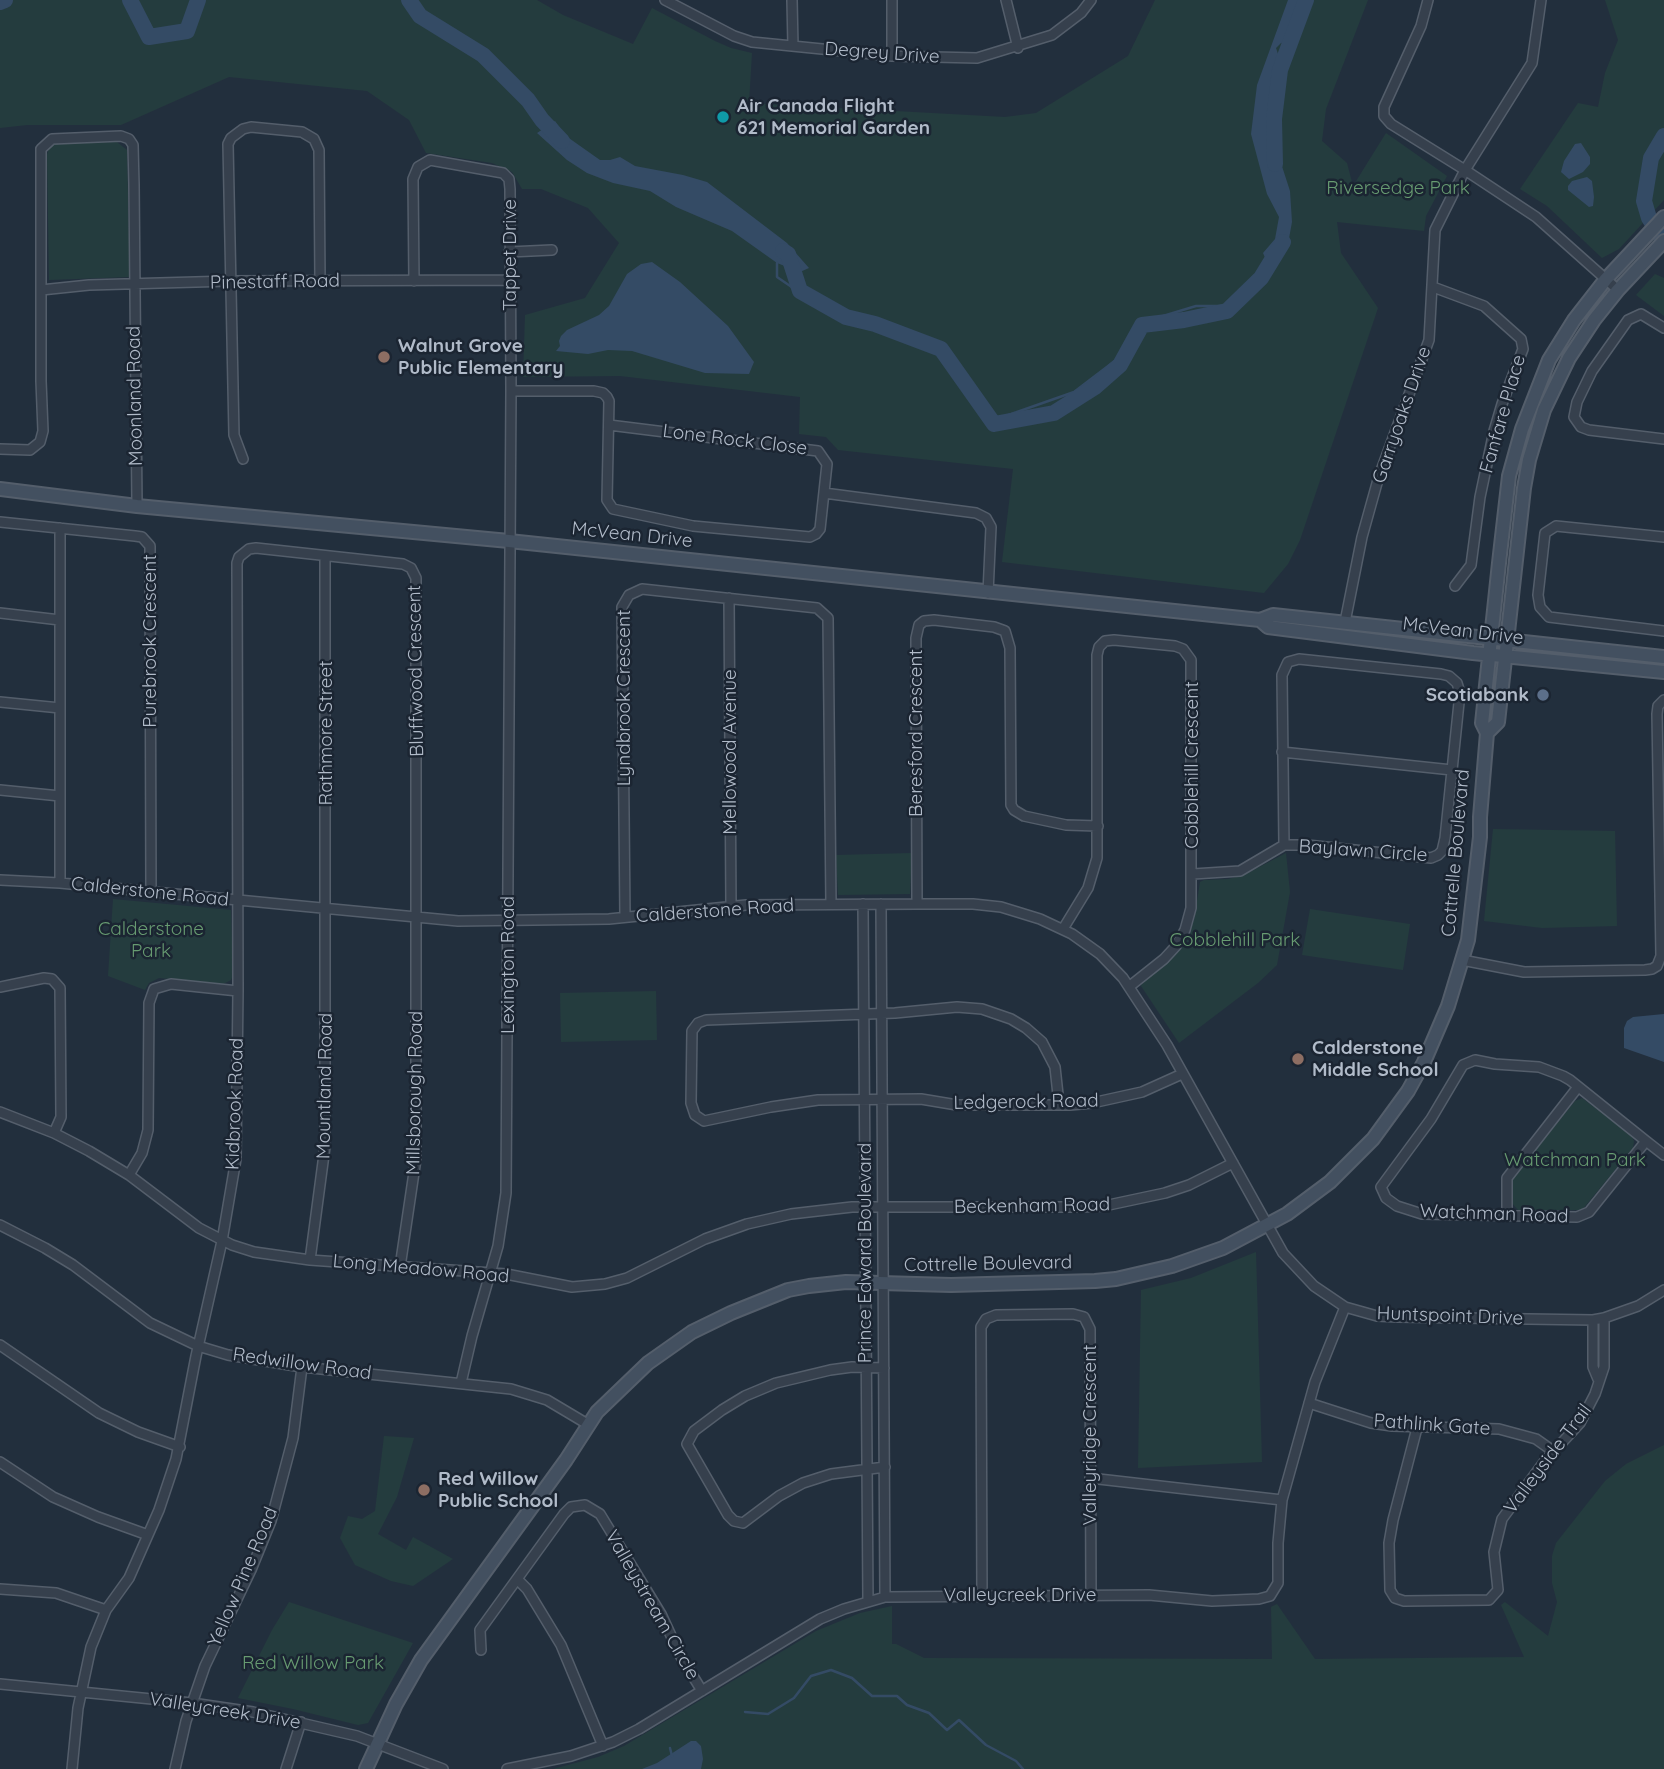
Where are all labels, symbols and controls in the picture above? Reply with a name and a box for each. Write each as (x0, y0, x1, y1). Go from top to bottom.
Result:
street label: Degrey Drive (824, 38, 940, 68)
place label: Air Canada Flight 621 Memorial Garden (737, 95, 930, 139)
marker: Air Canada Flight 621 Memorial Garden (715, 109, 731, 125)
park label: Riversedge Park (1326, 177, 1470, 199)
street label: Tappet Drive (499, 199, 521, 311)
street label: Pinestaff Road (210, 269, 340, 295)
street label: Moonland Road (122, 326, 148, 466)
place label: Walnut Grove Public Elementary (398, 335, 563, 379)
street label: Garryoaks Drive (1368, 344, 1436, 486)
marker: Walnut Grove Public Elementary (376, 349, 392, 365)
street label: Fanfare Place (1475, 352, 1531, 476)
street label: Lone Rock Close (661, 420, 809, 460)
street label: McVean Drive (570, 517, 694, 553)
street label: Purebrook Crescent (139, 554, 161, 728)
street label: Bluffwood Crescent (403, 585, 429, 757)
street label: Lyndbrook Crescent (613, 610, 635, 786)
street label: McVean Drive (1401, 612, 1525, 650)
street label: Beresford Crescent (905, 649, 927, 817)
street label: Rathmore Street (315, 660, 337, 806)
street label: Mellowood Avenue (719, 669, 741, 835)
street label: Cobblehill Crescent (1181, 681, 1203, 849)
place label: Scotiabank (1426, 684, 1529, 706)
marker: Scotiabank (1535, 687, 1551, 703)
street label: Cottrelle Boulevard (1437, 768, 1475, 938)
street label: Baylawn Circle (1298, 835, 1428, 867)
street label: Calderstone Road (70, 872, 230, 912)
street label: Calderstone Road (635, 894, 795, 928)
street label: Lexington Road (497, 896, 519, 1034)
park label: Calderstone Park (98, 918, 204, 962)
park label: Cobblehill Park (1170, 929, 1300, 951)
street label: Millsborough Road (402, 1011, 428, 1175)
street label: Mountland Road (312, 1013, 338, 1159)
place label: Calderstone Middle School (1312, 1037, 1439, 1081)
street label: Kidbrook Road (221, 1038, 249, 1170)
marker: Calderstone Middle School (1290, 1051, 1306, 1067)
street label: Ledgerock Road (953, 1089, 1099, 1115)
street label: Prince Edward Boulevard (854, 1143, 876, 1363)
park label: Watchman Park (1504, 1149, 1646, 1171)
street label: Beckenham Road (954, 1193, 1110, 1219)
street label: Watchman Road (1419, 1200, 1569, 1228)
street label: Long Meadow Road (332, 1250, 510, 1288)
street label: Cottrelle Boulevard (904, 1251, 1072, 1277)
street label: Huntspoint Drive (1376, 1302, 1524, 1330)
street label: Redwillow Road (231, 1343, 373, 1385)
street label: Valleyridge Crescent (1079, 1344, 1101, 1526)
street label: Valleyside Trail (1499, 1400, 1597, 1518)
street label: Pathlink Gate (1373, 1410, 1491, 1440)
place label: Red Willow Public School (438, 1468, 558, 1512)
marker: Red Willow Public School (416, 1482, 432, 1498)
street label: Yellow Pine Road (203, 1504, 283, 1650)
street label: Valleystream Circle (600, 1526, 704, 1684)
street label: Valleycreek Drive (943, 1584, 1097, 1606)
park label: Red Willow Park (242, 1652, 384, 1674)
street label: Valleycreek Drive (148, 1688, 302, 1734)

